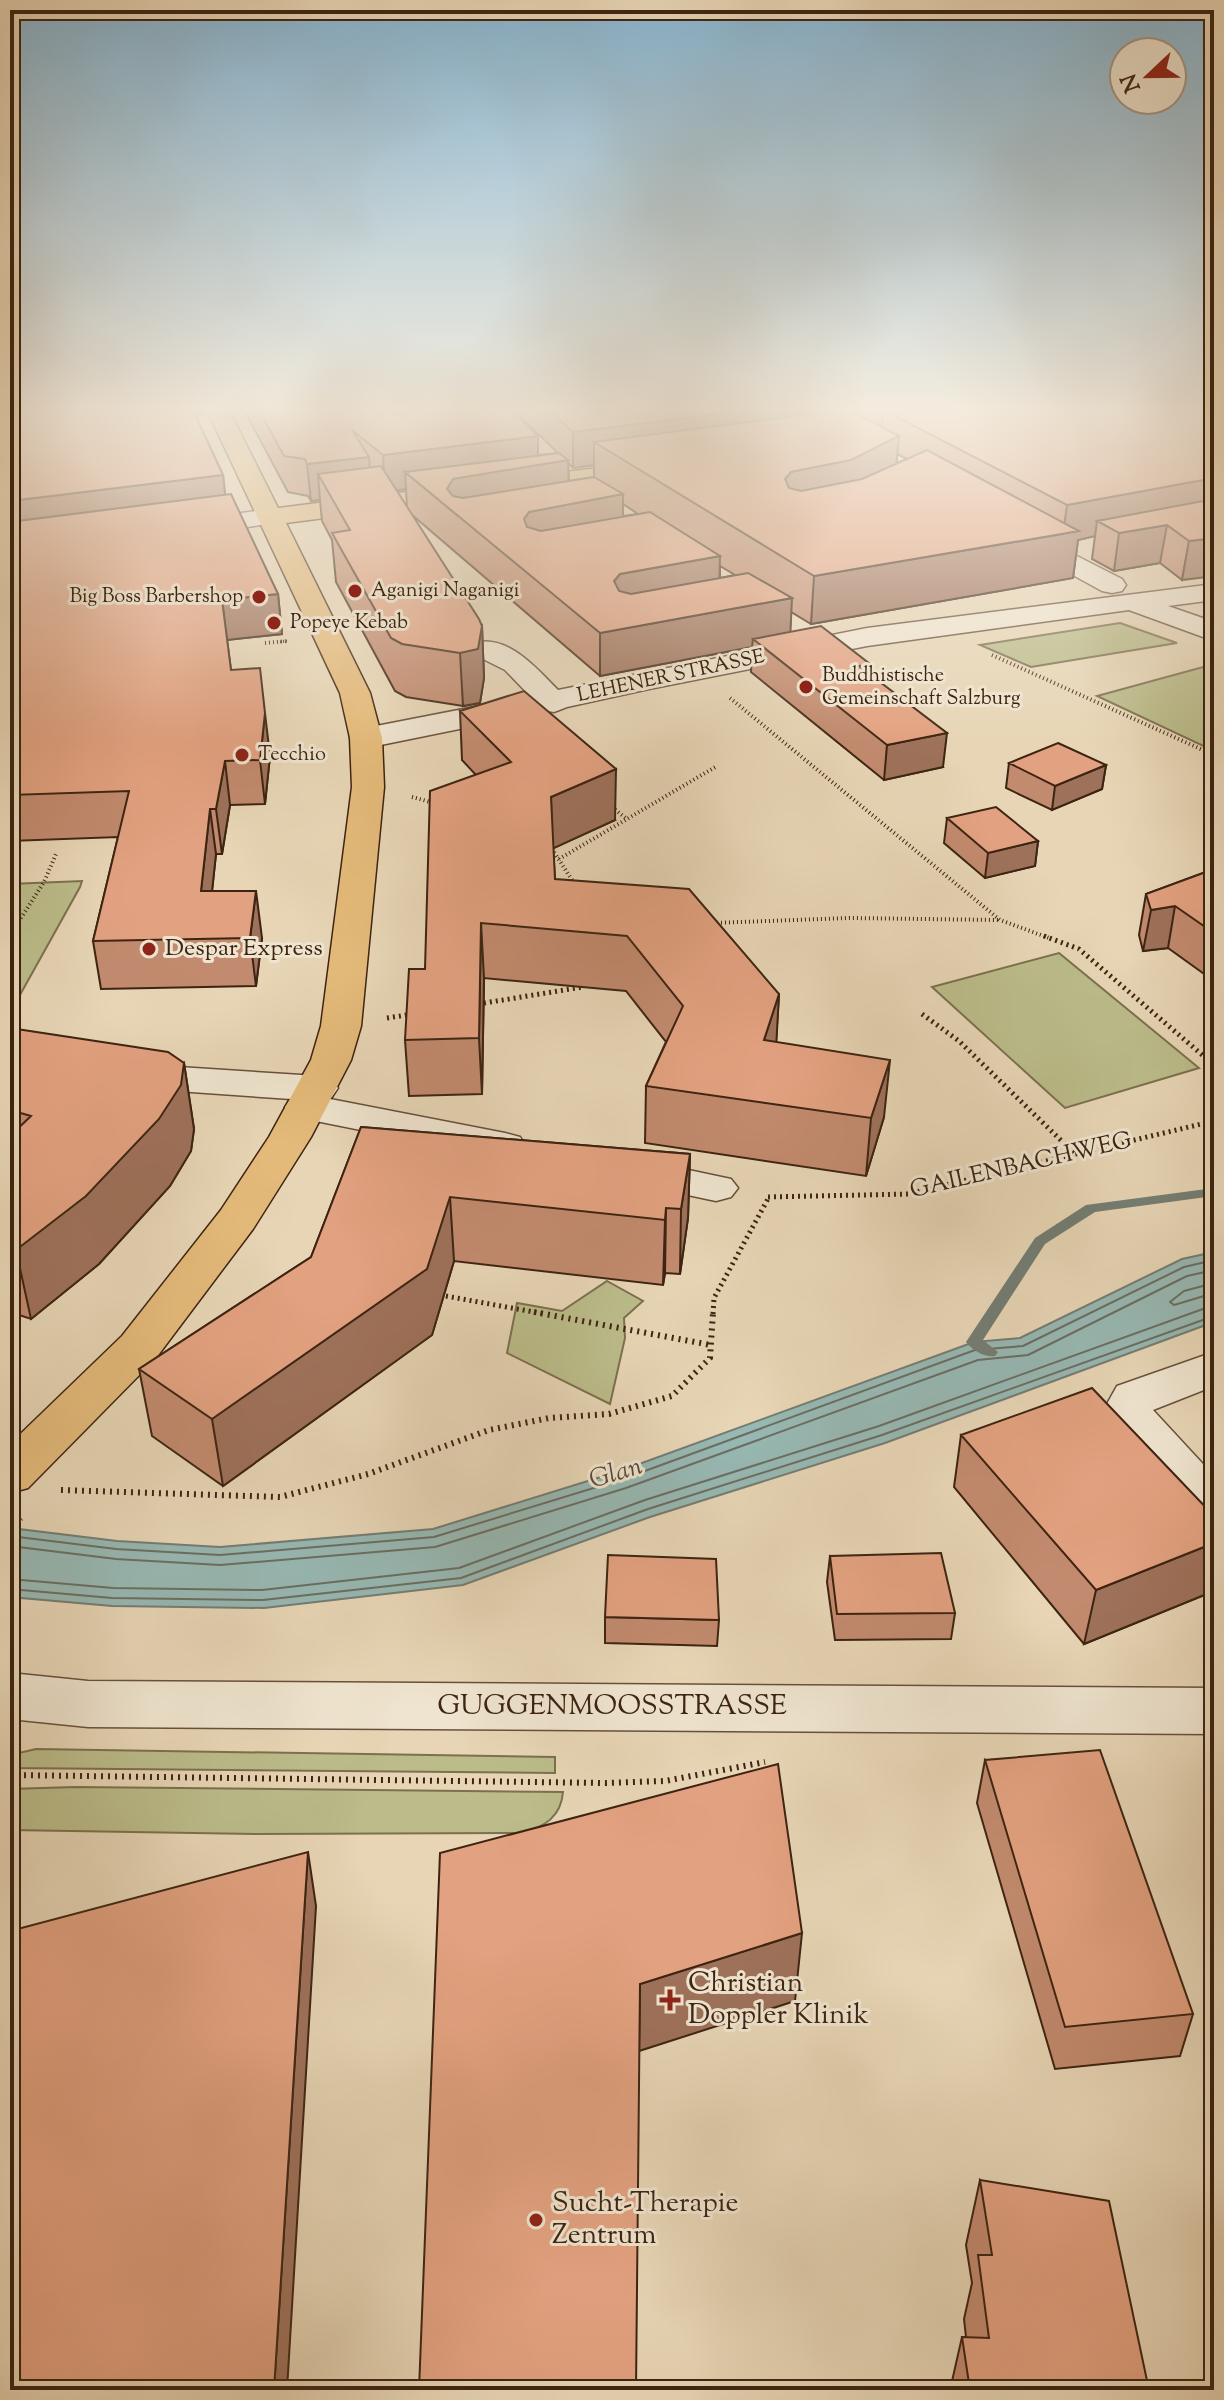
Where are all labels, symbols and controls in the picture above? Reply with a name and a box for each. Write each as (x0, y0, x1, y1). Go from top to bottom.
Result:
north arrow (1108, 36, 1188, 116)
text: N (1114, 68, 1150, 97)
place label: Aganigi Naganigi (371, 577, 520, 606)
marker: Aganigi Naganigi (346, 582, 364, 600)
place label: Big Boss Barbershop (69, 583, 243, 612)
marker: Big Boss Barbershop (250, 588, 268, 606)
place label: Popeye Kebab (290, 609, 408, 638)
marker: Popeye Kebab (265, 614, 283, 632)
street label: LEHENER STRASSE (575, 643, 767, 711)
place label: Buddhistische Gemeinschaft Salzburg (822, 662, 1021, 714)
marker: Buddhistische Gemeinschaft Salzburg (797, 678, 815, 696)
place label: Tecchio (258, 741, 326, 770)
marker: Tecchio (233, 746, 251, 764)
place label: Despar Express (165, 932, 323, 966)
marker: Despar Express (140, 940, 158, 958)
street label: GAILENBACHWEG (907, 1124, 1135, 1208)
water label: Glan (585, 1448, 647, 1500)
street label: GUGGENMOOSSTRASSE (437, 1687, 787, 1727)
place label: Christian Doppler Klinik (688, 1964, 869, 2036)
marker: Christian Doppler Klinik (659, 1989, 681, 2011)
place label: Sucht-Therapie Zentrum (552, 2184, 739, 2256)
marker: Sucht-Therapie Zentrum (527, 2211, 545, 2229)

